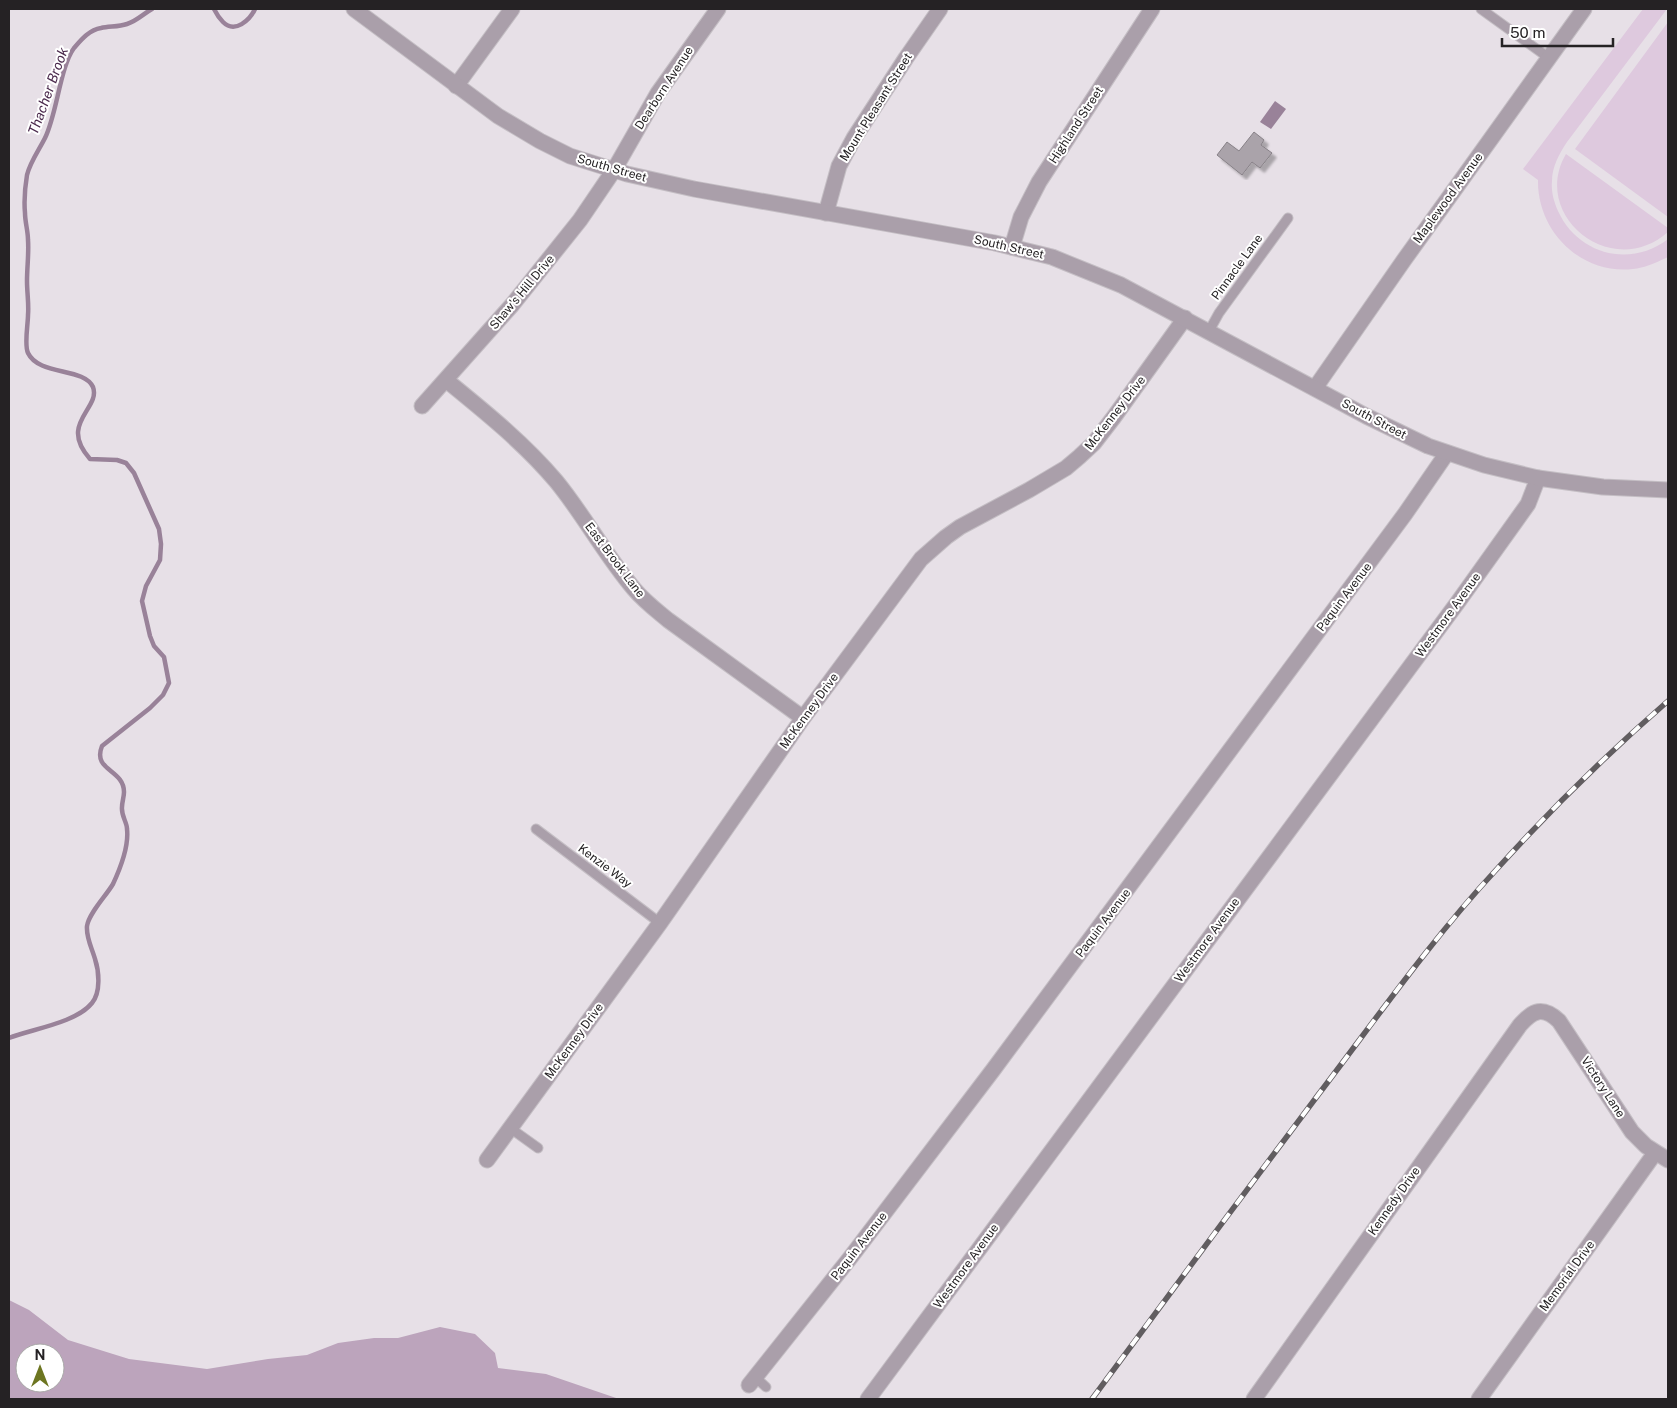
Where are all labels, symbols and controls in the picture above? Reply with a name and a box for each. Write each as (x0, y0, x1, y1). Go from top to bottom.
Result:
scale bar (1502, 15, 1613, 47)
text: 50 m (1510, 24, 1545, 41)
street label: Dearborn Avenue (632, 44, 696, 132)
water label: Thacher Brook (25, 45, 71, 137)
street label: Mount Pleasant Street (837, 50, 915, 164)
street label: Highland Street (1046, 84, 1106, 166)
street label: Maplewood Avenue (1410, 150, 1486, 246)
street label: South Street (576, 151, 649, 185)
street label: Pinnacle Lane (1209, 231, 1266, 303)
street label: South Street (973, 232, 1046, 262)
street label: Shaw's Hill Drive (487, 252, 557, 332)
street label: McKenney Drive (1082, 373, 1148, 453)
street label: South Street (1339, 396, 1409, 442)
street label: East Brook Lane (582, 520, 648, 600)
street label: Paquin Avenue (1314, 560, 1375, 634)
street label: Westmore Avenue (1413, 570, 1483, 660)
street label: McKenney Drive (777, 670, 841, 752)
street label: Kenzie Way (575, 841, 635, 891)
street label: Paquin Avenue (1073, 886, 1134, 960)
street label: Westmore Avenue (1172, 895, 1242, 985)
street label: McKenney Drive (542, 1000, 606, 1082)
street label: Victory Lane (1578, 1054, 1628, 1120)
street label: Kennedy Drive (1365, 1164, 1423, 1238)
street label: Paquin Avenue (828, 1209, 890, 1283)
street label: Westmore Avenue (931, 1221, 1001, 1311)
street label: Memorial Drive (1537, 1238, 1597, 1314)
north arrow (15, 1343, 65, 1393)
text: N (35, 1347, 45, 1363)

